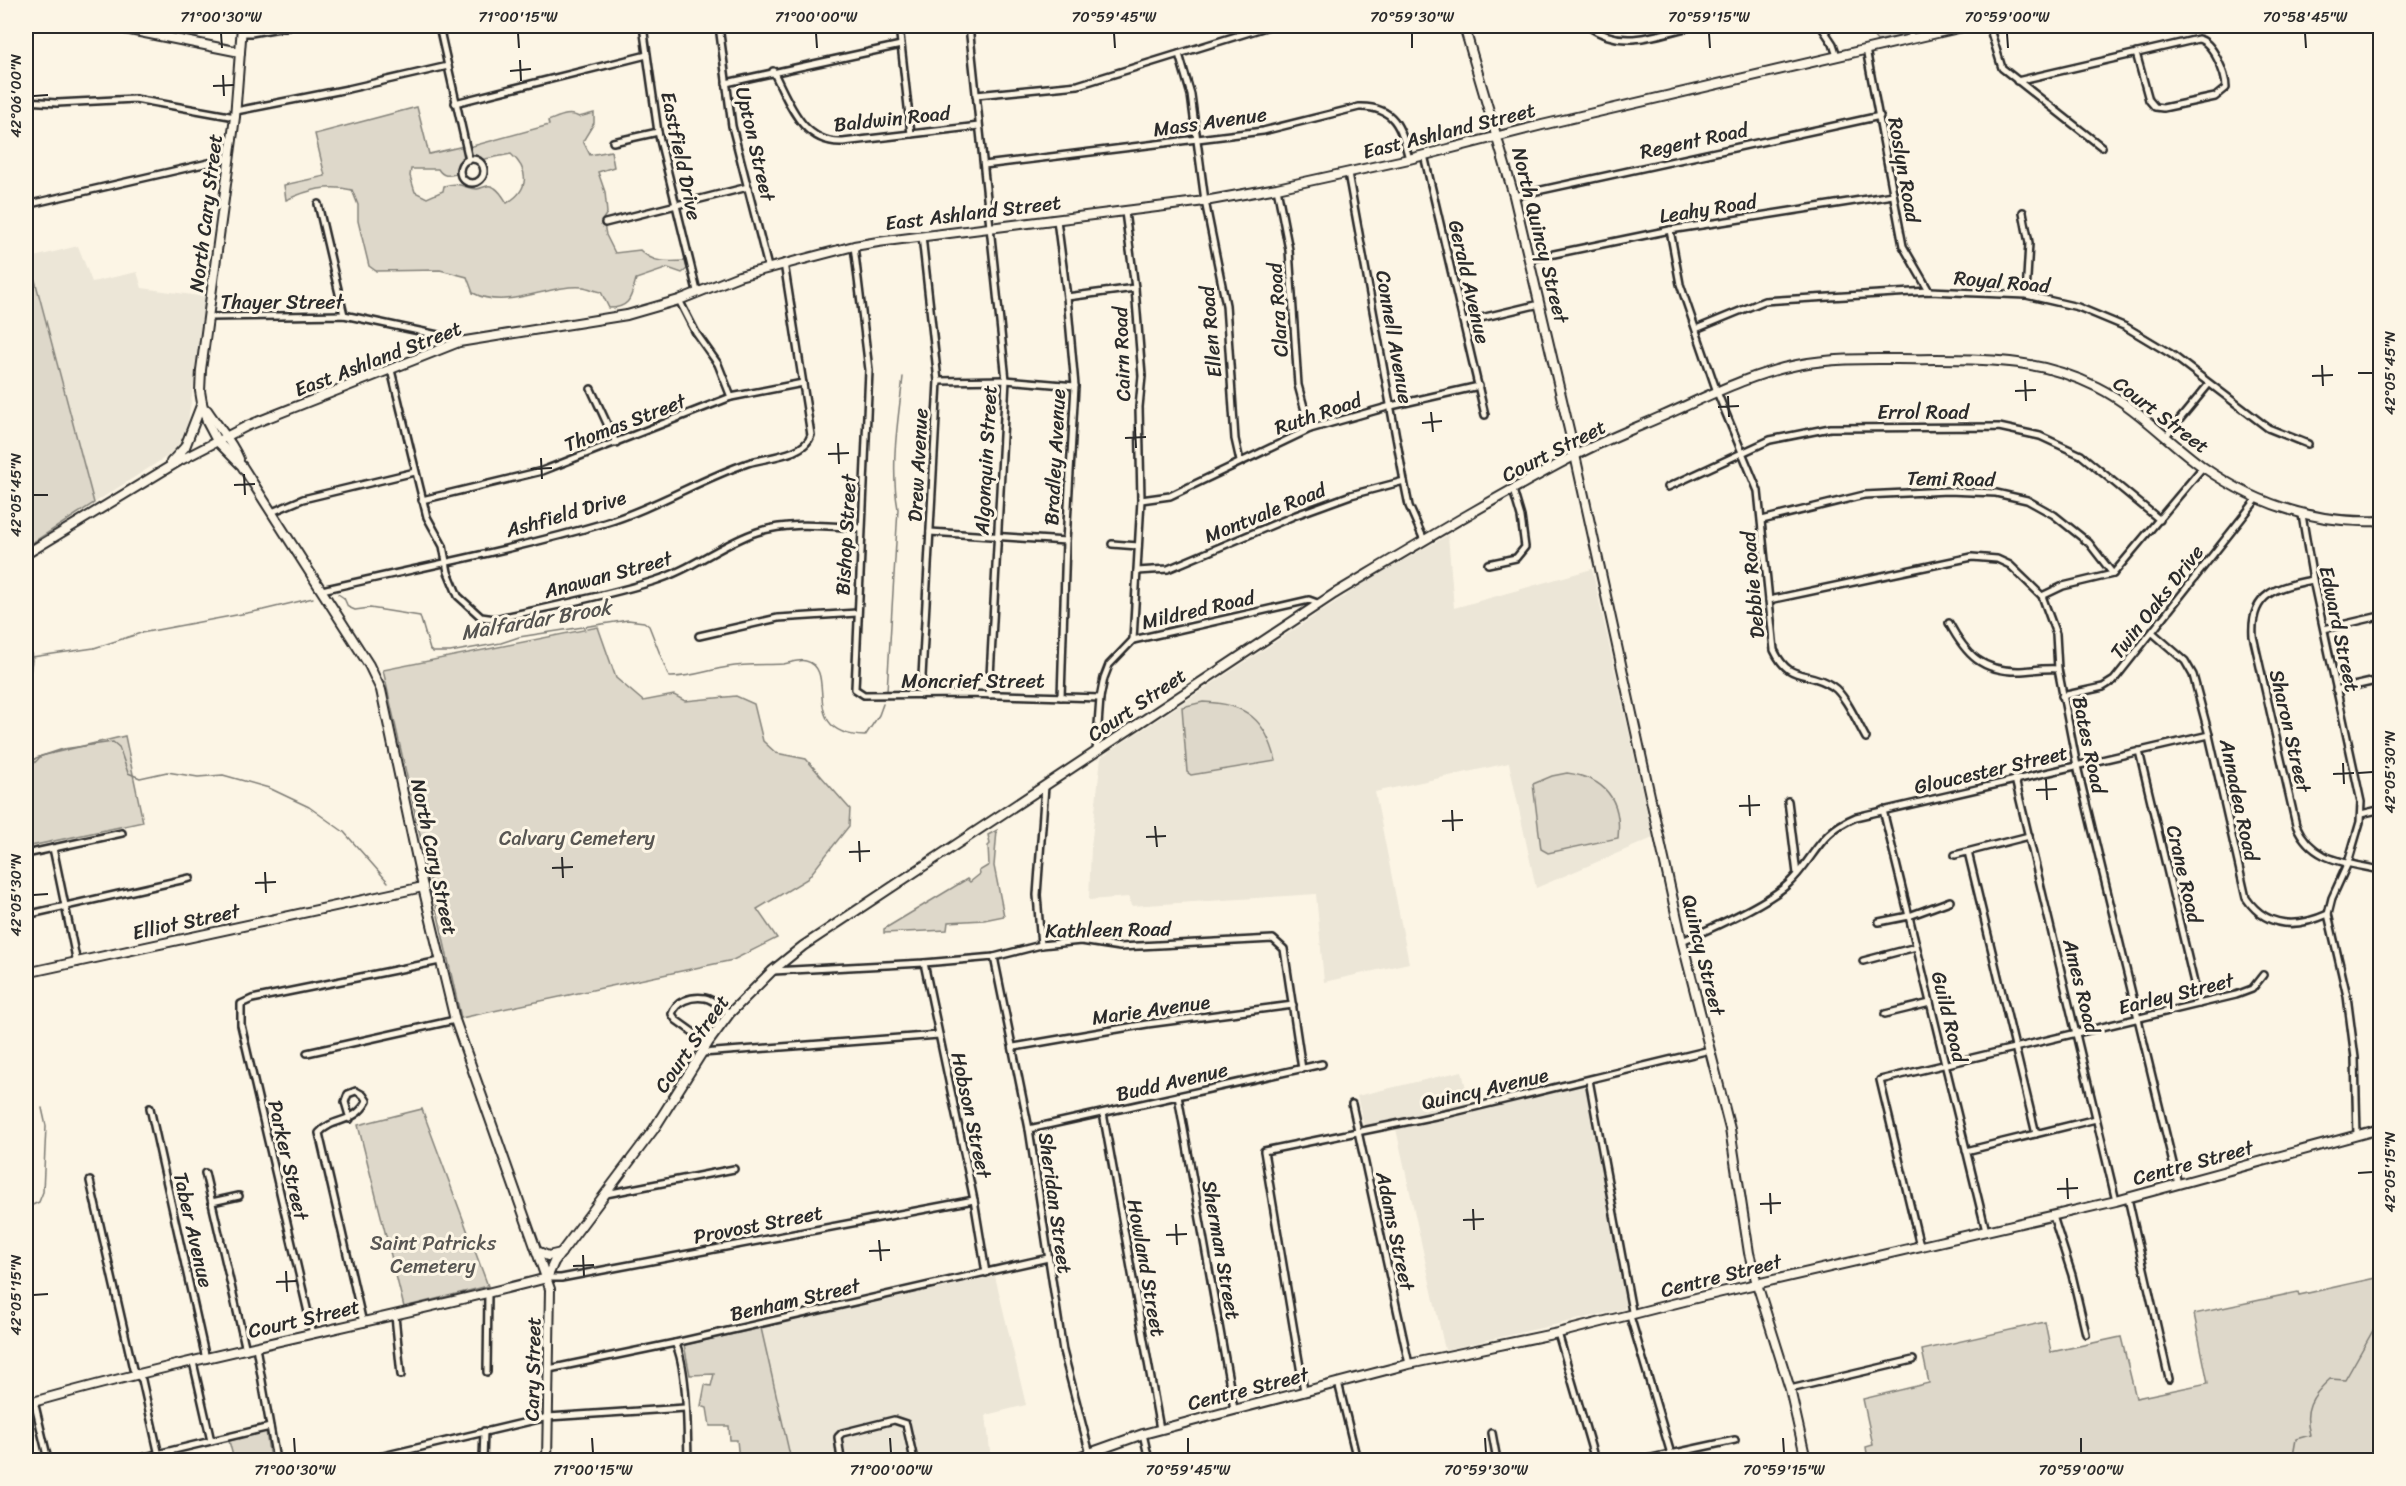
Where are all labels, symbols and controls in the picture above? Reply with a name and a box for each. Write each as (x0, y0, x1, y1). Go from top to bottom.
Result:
text: 71°00'30"W (180, 4, 262, 30)
text: 71°00'15"W (478, 4, 558, 30)
text: 71°00'00"W (775, 4, 858, 30)
text: 70°59'45"W (1072, 4, 1157, 30)
text: 70°59'30"W (1370, 4, 1454, 30)
text: 70°59'15"W (1668, 4, 1750, 30)
text: 70°59'00"W (1964, 4, 2050, 30)
text: 70°58'45"W (2263, 4, 2348, 30)
text: 42°06'00"N (3, 54, 29, 138)
street label: Upton Street (725, 83, 785, 205)
street label: Eastfield Drive (650, 88, 712, 224)
street label: East Ashland Street (1359, 93, 1539, 169)
street label: Baldwin Road (832, 95, 953, 143)
street label: Mass Avenue (1151, 97, 1269, 147)
street label: Regent Road (1637, 112, 1753, 169)
street label: Roslyn Road (1878, 115, 1931, 227)
street label: North Cary Street (179, 132, 233, 294)
street label: North Quincy Street (1501, 143, 1579, 328)
street label: Leahy Road (1657, 184, 1761, 234)
street label: East Ashland Street (883, 185, 1063, 241)
street label: Gerald Avenue (1438, 217, 1500, 347)
street label: Clara Road (1257, 260, 1299, 358)
street label: Royal Road (1953, 260, 2053, 304)
street label: Connell Avenue (1365, 267, 1423, 407)
street label: Ellen Road (1189, 283, 1232, 379)
street label: Thayer Street (220, 285, 345, 320)
street label: Cairn Road (1103, 305, 1141, 402)
street label: East Ashland Street (289, 311, 467, 407)
text: 42°05'45"N (2377, 330, 2403, 415)
street label: Court Street (2105, 367, 2217, 463)
street label: Ruth Road (1270, 382, 1368, 445)
street label: Thomas Street (559, 383, 692, 462)
street label: Algonquin Street (965, 384, 1007, 537)
street label: Bradley Avenue (1034, 388, 1076, 526)
street label: Errol Road (1877, 395, 1970, 430)
street label: Drew Avenue (898, 407, 938, 523)
street label: Court Street (1495, 409, 1613, 492)
text: 42°05'45"N (3, 452, 29, 537)
street label: Temi Road (1907, 461, 1997, 497)
street label: Montvale Road (1199, 472, 1333, 553)
street label: Bishop Street (825, 473, 867, 596)
street label: Ashfield Drive (501, 480, 631, 548)
street label: Debbie Road (1731, 529, 1775, 640)
street label: Twin Oaks Drive (2101, 537, 2213, 667)
street label: Anawan Street (539, 541, 677, 609)
street label: Edward Street (2309, 563, 2370, 696)
street label: Mildred Road (1138, 580, 1259, 640)
water label: Malfardar Brook (458, 588, 617, 652)
street label: Court Street (1080, 659, 1194, 751)
street label: Moncrief Street (901, 664, 1045, 699)
street label: Sharon Street (2259, 666, 2321, 797)
street label: Bates Road (2062, 693, 2117, 798)
text: 42°05'30"N (2377, 730, 2403, 814)
street label: Gloucester Street (1911, 735, 2072, 805)
street label: Annadea Road (2209, 735, 2269, 866)
street label: North Cary Street (400, 776, 468, 939)
park label: Calvary Cemetery (499, 821, 656, 856)
street label: Crane Road (2156, 822, 2213, 928)
text: 42°05'30"N (3, 853, 29, 937)
street label: Quincy Street (1671, 891, 1735, 1020)
street label: Elliot Street (129, 893, 244, 950)
street label: Kathleen Road (1045, 911, 1173, 949)
street label: Ames Road (2052, 934, 2110, 1038)
street label: Earley Street (2114, 962, 2239, 1025)
street label: Guild Road (1921, 968, 1978, 1068)
street label: Marie Avenue (1090, 984, 1213, 1036)
street label: Court Street (645, 987, 739, 1101)
street label: Hobson Street (941, 1049, 1002, 1182)
street label: Budd Avenue (1112, 1052, 1232, 1112)
street label: Quincy Avenue (1418, 1057, 1552, 1121)
street label: Parker Street (257, 1097, 319, 1224)
street label: Sheridan Street (1028, 1130, 1082, 1276)
street label: Centre Street (2129, 1130, 2258, 1196)
text: 42°05'15"N (2377, 1131, 2403, 1212)
street label: Adams Street (1365, 1167, 1425, 1295)
street label: Taber Avenue (163, 1169, 223, 1291)
street label: Sherman Street (1192, 1178, 1251, 1323)
street label: Provost Street (690, 1195, 826, 1255)
street label: Howland Street (1117, 1196, 1175, 1340)
park label: Saint Patricks Cemetery (370, 1226, 497, 1284)
street label: Centre Street (1657, 1244, 1786, 1308)
text: 42°05'15"N (3, 1254, 29, 1335)
street label: Benham Street (727, 1268, 864, 1332)
street label: Court Street (245, 1289, 364, 1349)
street label: Cary Street (515, 1316, 551, 1422)
street label: Centre Street (1184, 1357, 1313, 1421)
text: 71°00'30"W (254, 1457, 336, 1483)
text: 71°00'15"W (553, 1457, 633, 1483)
text: 71°00'00"W (850, 1457, 933, 1483)
text: 70°59'45"W (1146, 1457, 1231, 1483)
text: 70°59'30"W (1444, 1457, 1528, 1483)
text: 70°59'15"W (1743, 1457, 1825, 1483)
text: 70°59'00"W (2038, 1457, 2124, 1483)

